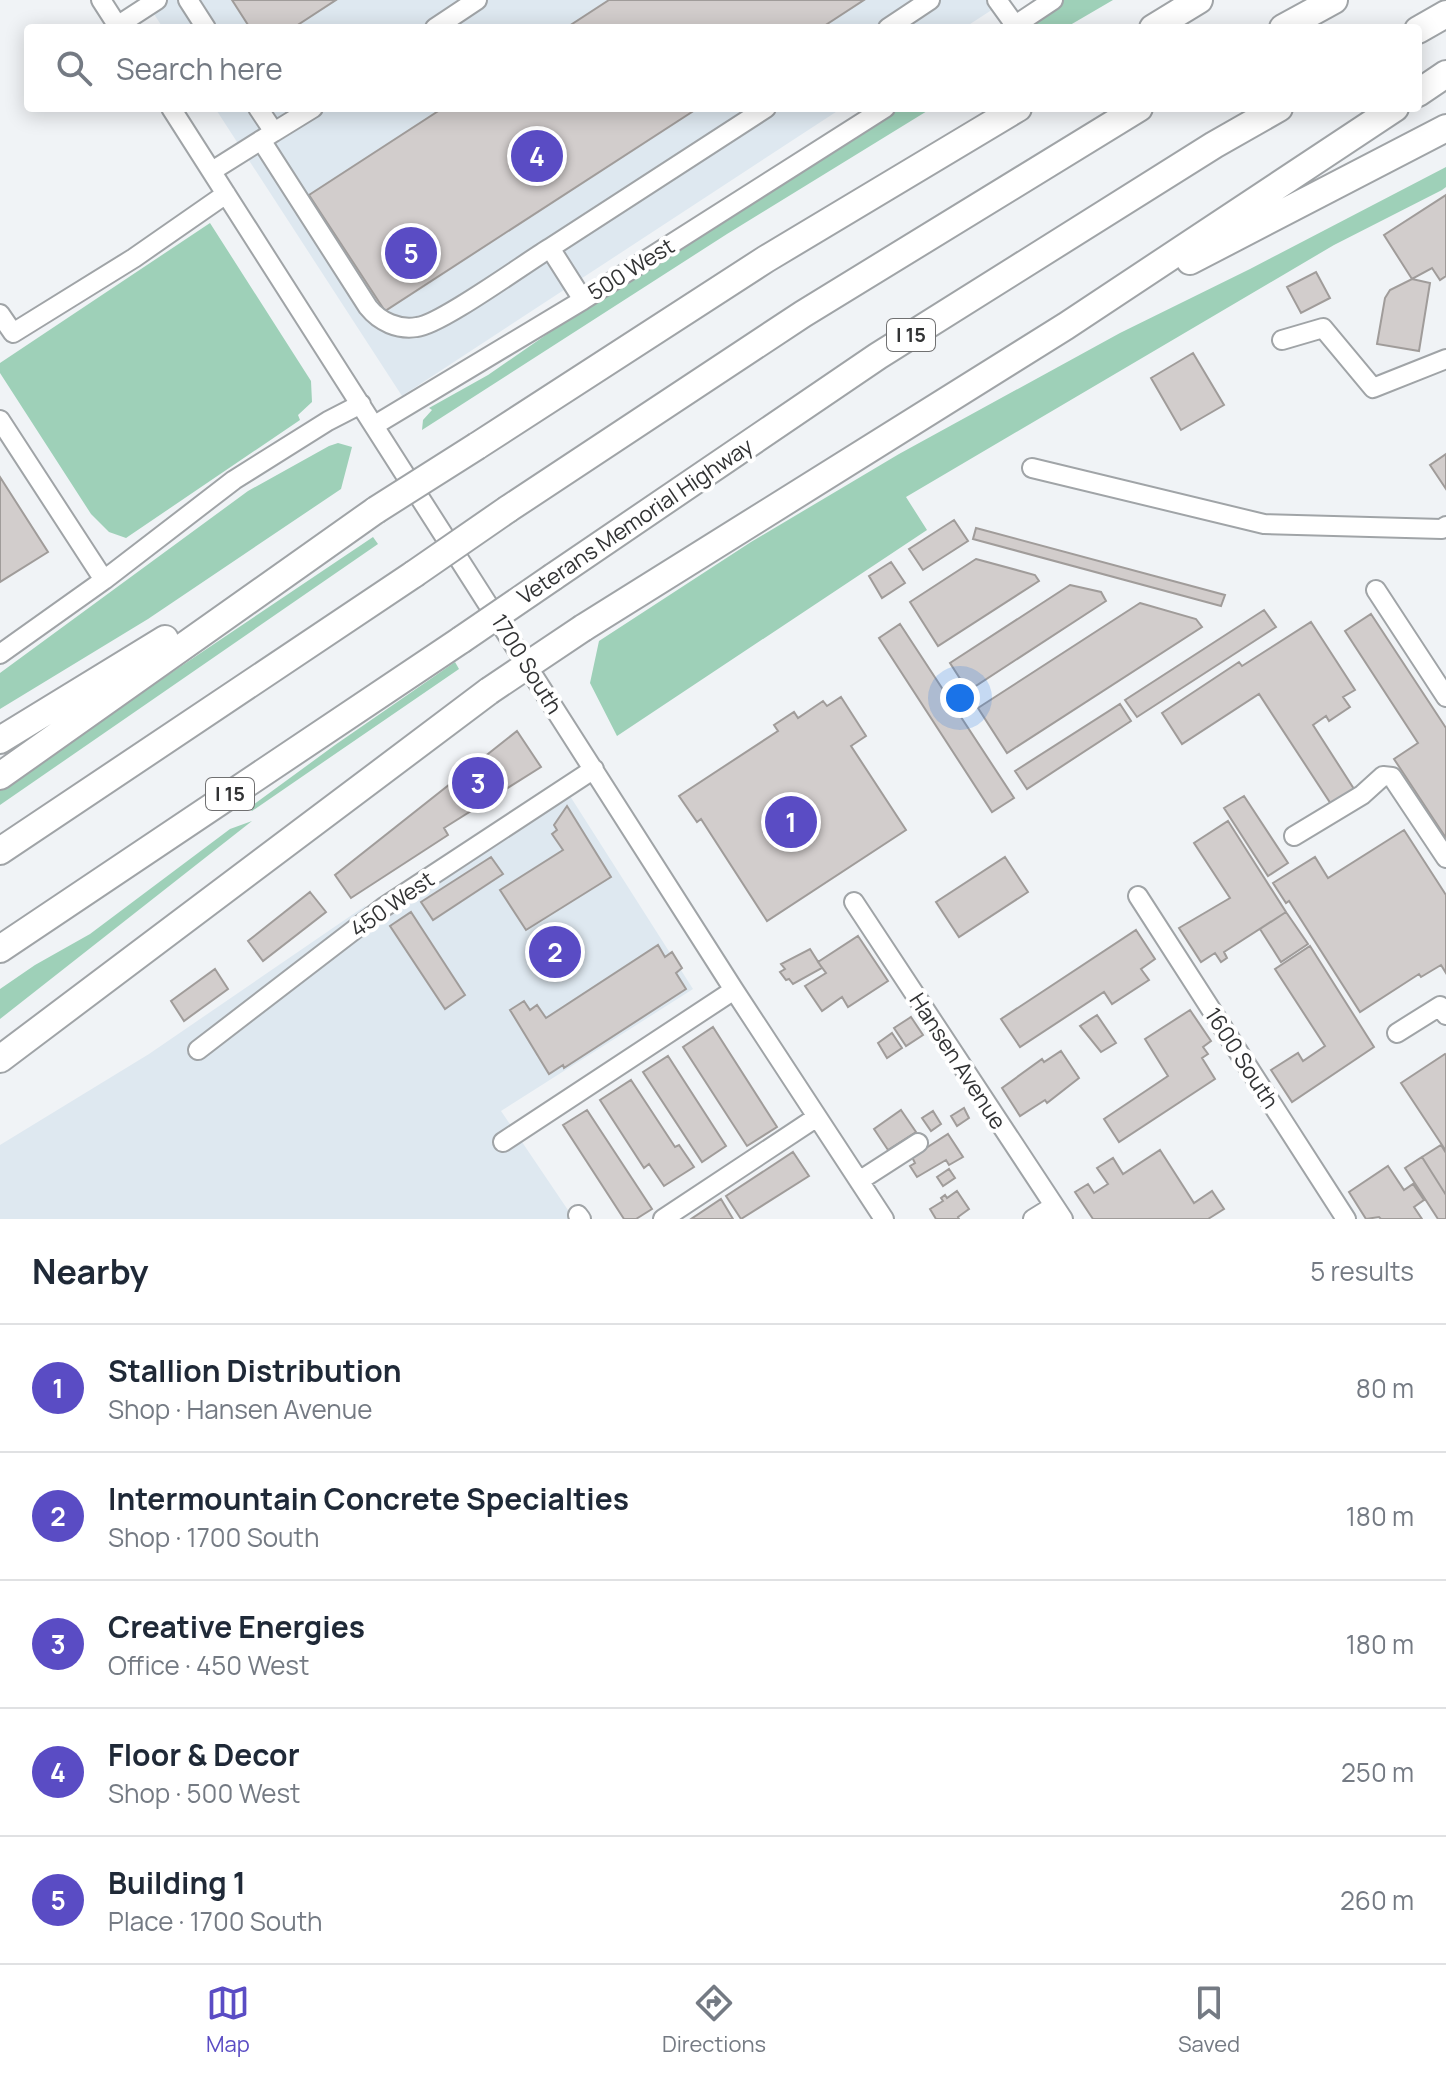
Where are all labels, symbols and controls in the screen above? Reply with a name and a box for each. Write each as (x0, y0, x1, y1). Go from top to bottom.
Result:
search box (24, 24, 1422, 112)
icon: search (52, 46, 96, 90)
text: Search here (116, 48, 283, 89)
pin: 4 (511, 126, 563, 186)
pin: 5 (385, 223, 437, 283)
street label: 500 West (582, 231, 680, 307)
road number: I 15 (887, 319, 935, 351)
street label: Veterans Memorial Highway (511, 431, 759, 611)
street label: 1700 South (485, 608, 569, 720)
your location (940, 678, 980, 718)
pin: 3 (452, 753, 504, 813)
road number: I 15 (206, 778, 254, 810)
pin: 1 (765, 792, 817, 852)
street label: 450 West (344, 864, 440, 944)
pin: 2 (529, 922, 581, 982)
street label: Hansen Avenue (903, 987, 1013, 1135)
street label: 1600 South (1198, 1002, 1286, 1114)
text: Nearby (32, 1248, 148, 1294)
text: 5 results (1310, 1253, 1414, 1289)
text: Stallion Distribution (108, 1350, 402, 1391)
text: 1 (52, 1370, 64, 1406)
text: 80 m (1356, 1370, 1414, 1406)
text: Shop · Hansen Avenue (108, 1391, 372, 1427)
text: Intermountain Concrete Specialties (108, 1478, 629, 1519)
text: 2 (50, 1498, 66, 1534)
text: 180 m (1346, 1498, 1414, 1534)
text: Shop · 1700 South (108, 1519, 319, 1555)
text: Creative Energies (108, 1606, 365, 1647)
text: 3 (50, 1626, 66, 1662)
text: 180 m (1346, 1626, 1414, 1662)
text: Office · 450 West (108, 1647, 309, 1683)
text: Floor & Decor (108, 1734, 300, 1775)
text: 4 (50, 1754, 66, 1790)
text: 250 m (1341, 1754, 1414, 1790)
text: Shop · 500 West (108, 1775, 301, 1811)
text: Building 1 (108, 1862, 246, 1903)
text: 5 (50, 1882, 66, 1918)
text: 260 m (1340, 1882, 1414, 1918)
text: Place · 1700 South (108, 1903, 323, 1939)
tab: Map (206, 1981, 250, 2059)
tab: Directions (662, 1981, 766, 2059)
tab: Saved (1178, 1981, 1240, 2059)

